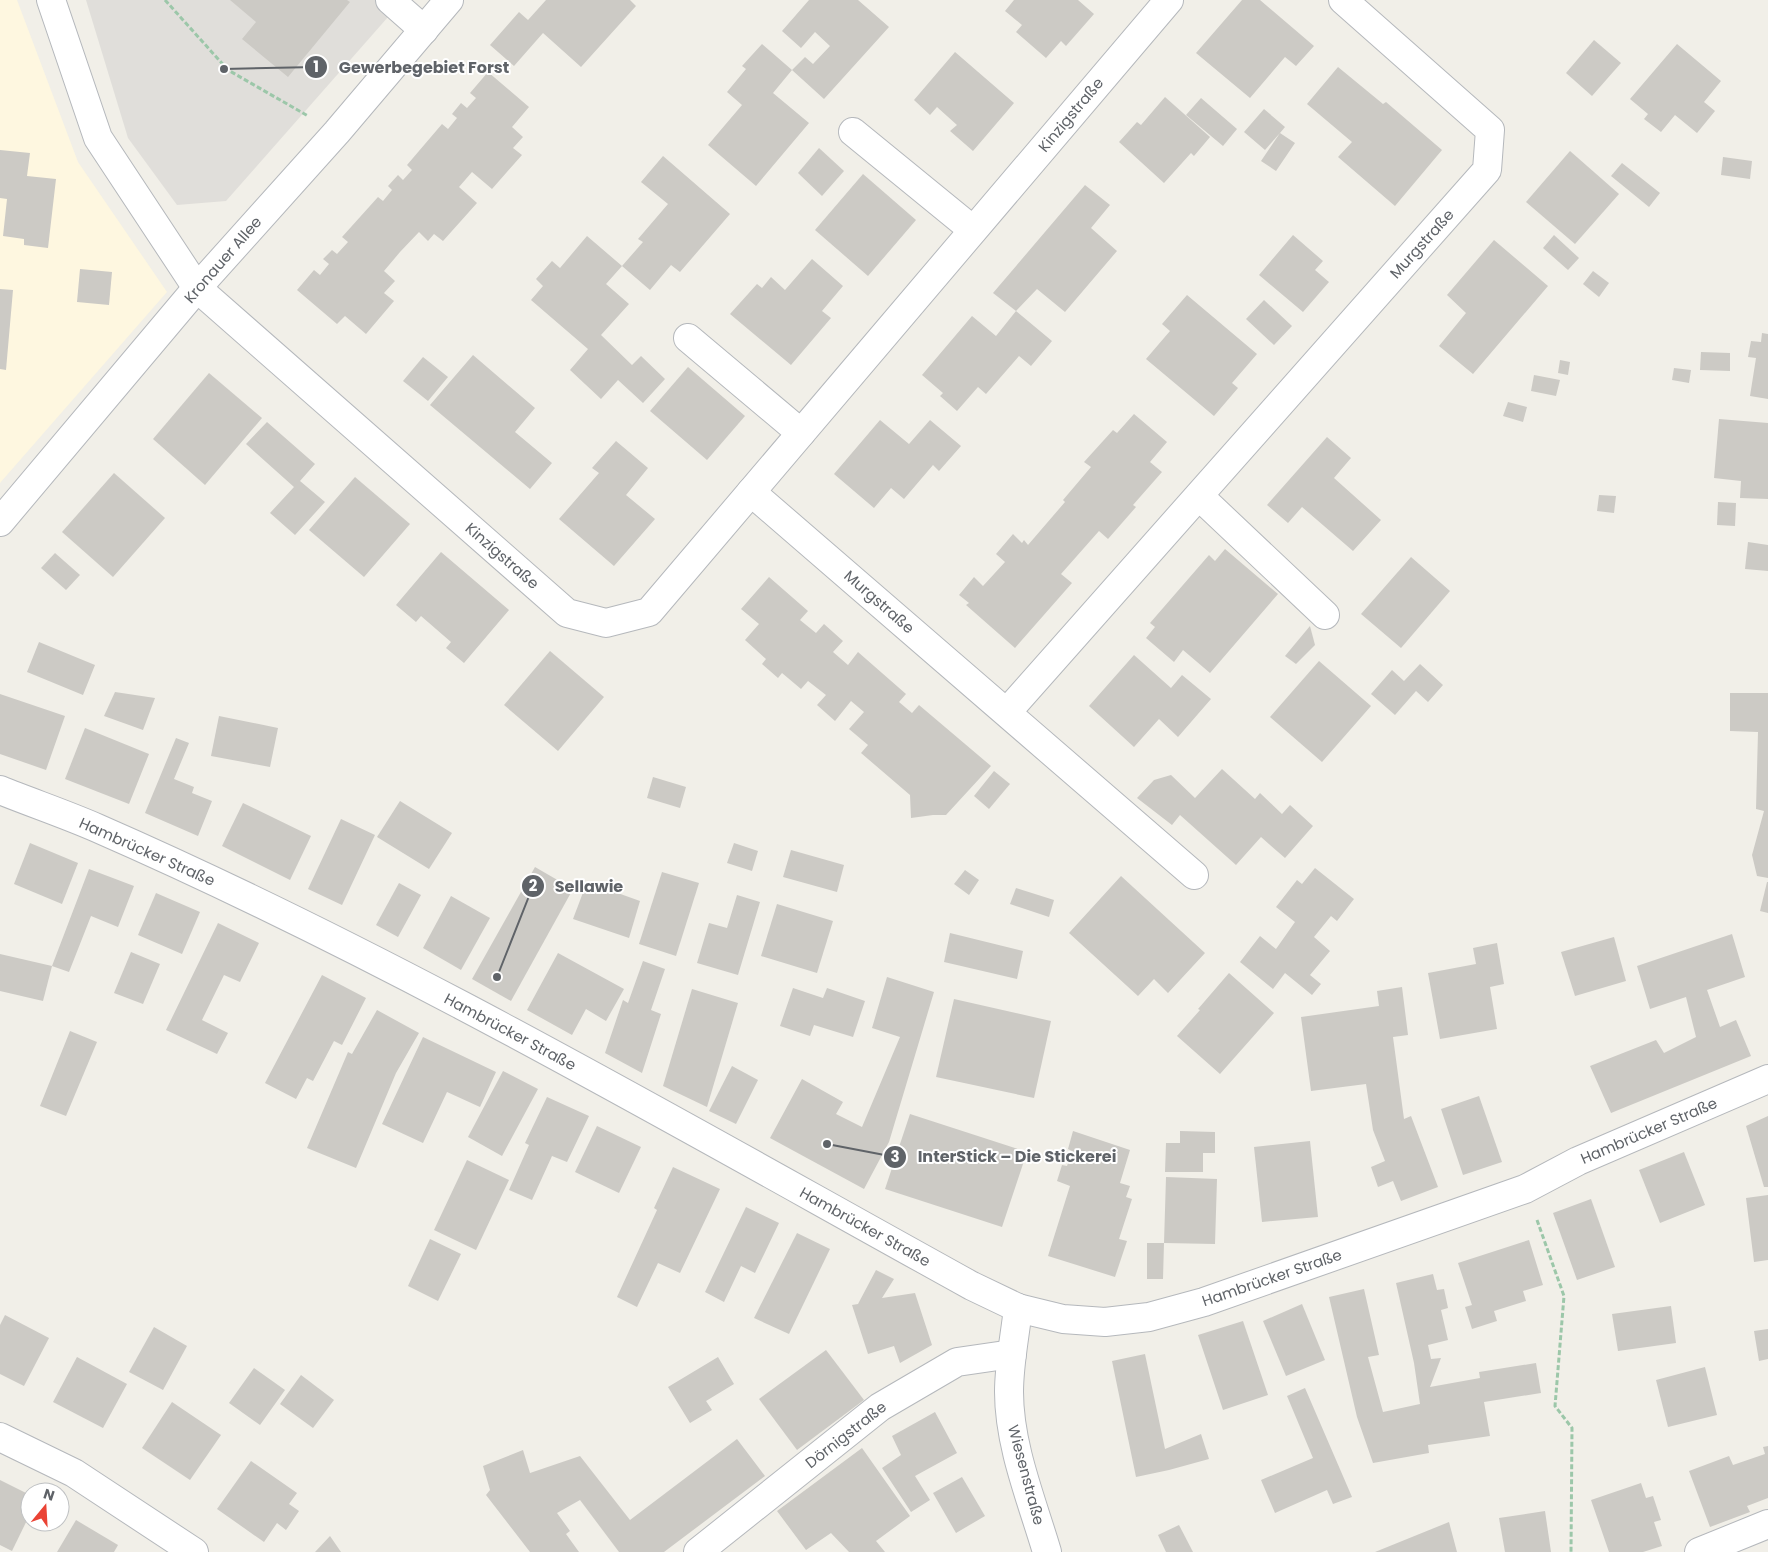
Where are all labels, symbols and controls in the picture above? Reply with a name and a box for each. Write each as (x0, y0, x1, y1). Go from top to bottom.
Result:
callout: Gewerbegebiet Forst (303, 52, 519, 83)
text: 1 (313, 56, 319, 77)
text: Gewerbegebiet Forst (339, 56, 509, 79)
street label: Kinzigstraße (1033, 73, 1108, 156)
street label: Murgstraße (1385, 204, 1458, 283)
street label: Kronauer Allee (179, 212, 266, 308)
street label: Kinzigstraße (461, 518, 544, 594)
street label: Murgstraße (840, 565, 919, 638)
street label: Hambrücker Straße (76, 812, 218, 891)
callout: Sellawie (520, 871, 634, 902)
text: 2 (529, 875, 538, 896)
text: Sellawie (555, 875, 623, 898)
street label: Hambrücker Straße (441, 988, 580, 1075)
street label: Hambrücker Straße (1577, 1092, 1720, 1169)
callout: InterStick – Die Stickerei (882, 1141, 1126, 1172)
text: InterStick – Die Stickerei (918, 1145, 1116, 1168)
text: 3 (890, 1146, 900, 1167)
street label: Hambrücker Straße (796, 1182, 934, 1271)
street label: Hambrücker Straße (1199, 1244, 1345, 1311)
street label: Dörnigstraße (801, 1396, 891, 1473)
street label: Wiesenstraße (1003, 1422, 1050, 1527)
north arrow (20, 1482, 70, 1532)
text: N (41, 1483, 57, 1506)

